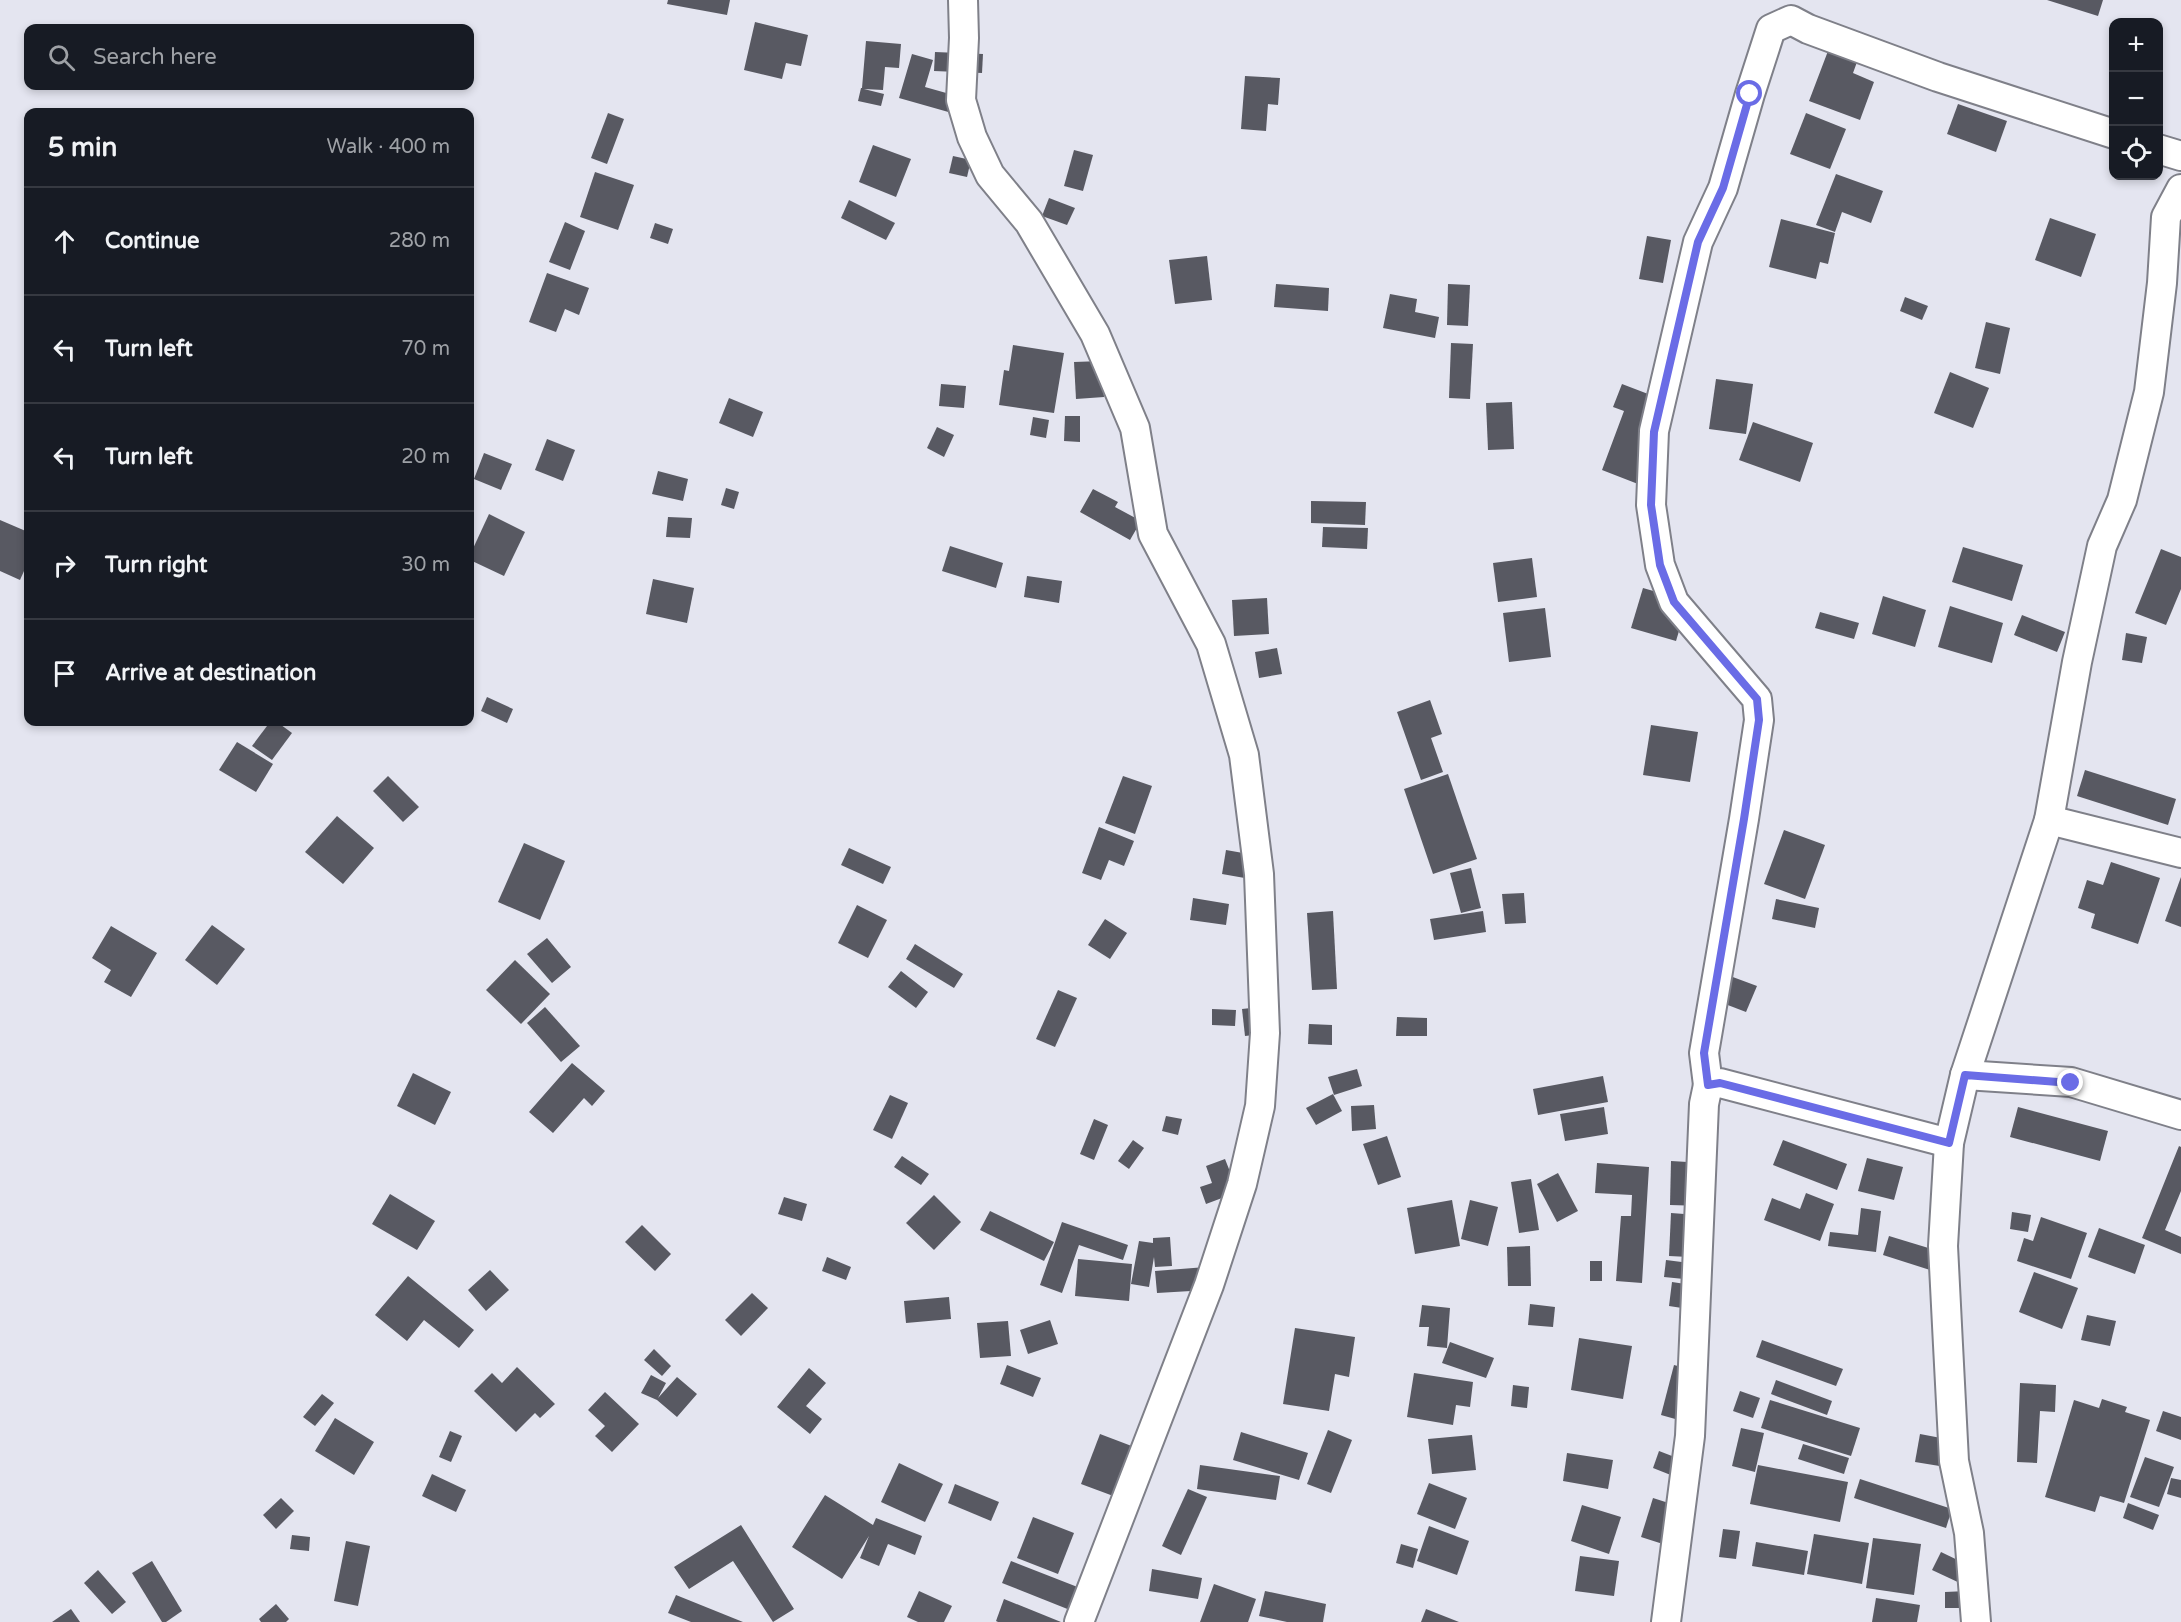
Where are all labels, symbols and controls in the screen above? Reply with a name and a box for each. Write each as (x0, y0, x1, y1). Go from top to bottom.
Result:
map controls (2109, 18, 2163, 180)
button: + (2109, 18, 2163, 72)
search box (24, 24, 474, 90)
icon: search (45, 41, 78, 74)
text: Search here (93, 44, 217, 70)
button: − (2109, 72, 2163, 126)
route start (1736, 80, 1762, 106)
button: locate (2109, 126, 2163, 180)
text: 5 min (48, 132, 117, 163)
text: Walk · 400 m (327, 135, 450, 159)
icon: ahead (48, 225, 81, 258)
text: Continue (105, 228, 200, 254)
text: 280 m (389, 229, 450, 253)
icon: left (48, 333, 81, 366)
text: Turn left (105, 336, 193, 362)
text: 70 m (401, 337, 450, 361)
icon: left (48, 441, 81, 474)
text: Turn left (105, 444, 193, 470)
text: 20 m (401, 445, 450, 469)
icon: right (48, 549, 81, 582)
text: Turn right (105, 552, 207, 578)
text: 30 m (401, 553, 450, 577)
icon: arrive (48, 657, 81, 690)
text: Arrive at destination (105, 660, 316, 686)
route end (2057, 1069, 2083, 1095)

